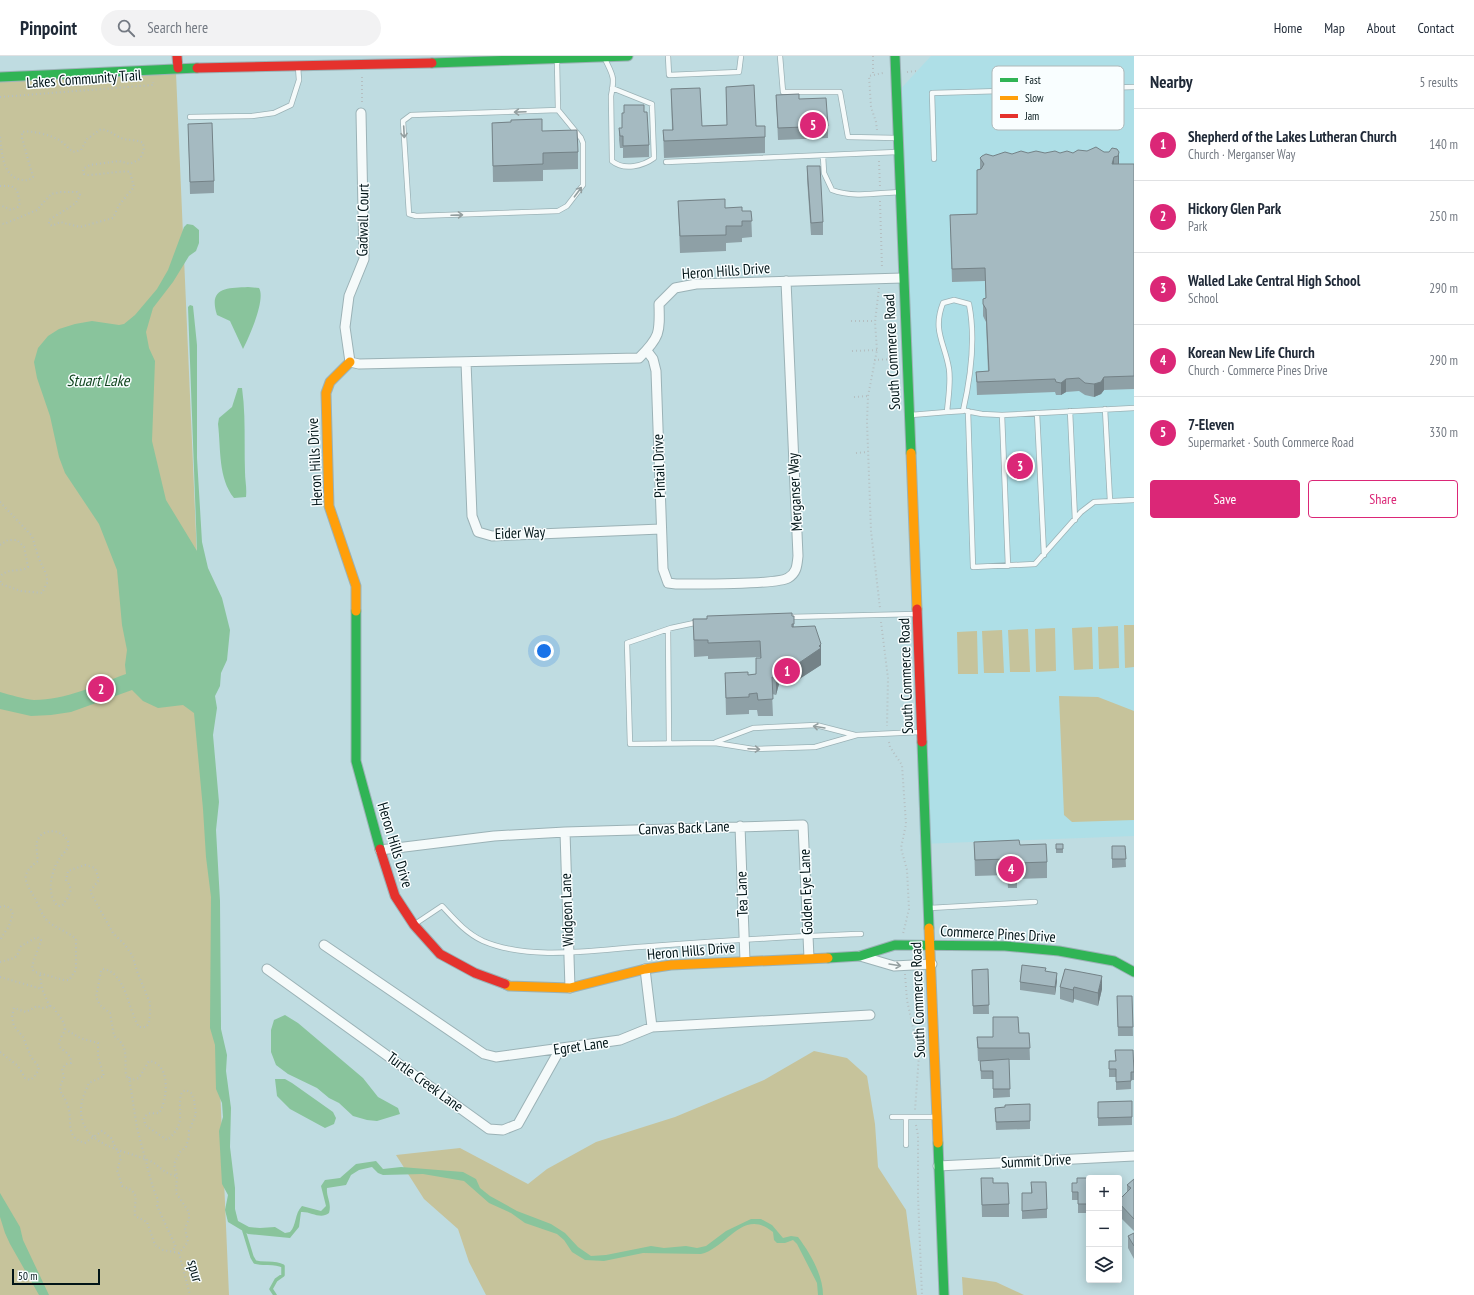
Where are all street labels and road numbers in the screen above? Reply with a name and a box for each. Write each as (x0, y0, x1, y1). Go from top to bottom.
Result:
street label: Lakes Community Trail (26, 65, 143, 92)
street label: Gadwall Court (352, 183, 373, 257)
street label: Heron Hills Drive (681, 258, 771, 283)
street label: South Commerce Road (879, 294, 904, 411)
street label: Heron Hills Drive (303, 417, 326, 507)
street label: Pintail Drive (648, 434, 669, 498)
street label: Merganser Way (783, 452, 806, 532)
street label: Eider Way (494, 522, 546, 543)
street label: South Commerce Road (894, 618, 917, 734)
street label: Heron Hills Drive (373, 800, 417, 890)
street label: Canvas Back Lane (638, 816, 730, 839)
street label: Golden Eye Lane (795, 849, 816, 935)
street label: Tea Lane (731, 871, 752, 917)
street label: Widgeon Lane (556, 873, 577, 947)
street label: Commerce Pines Drive (940, 921, 1056, 946)
street label: Heron Hills Drive (646, 937, 736, 964)
street label: South Commerce Road (906, 942, 929, 1058)
street label: Egret Lane (552, 1032, 610, 1059)
street label: Turtle Creek Lane (383, 1047, 467, 1116)
street label: Summit Drive (1000, 1149, 1072, 1172)
street label: spur (183, 1258, 208, 1285)

